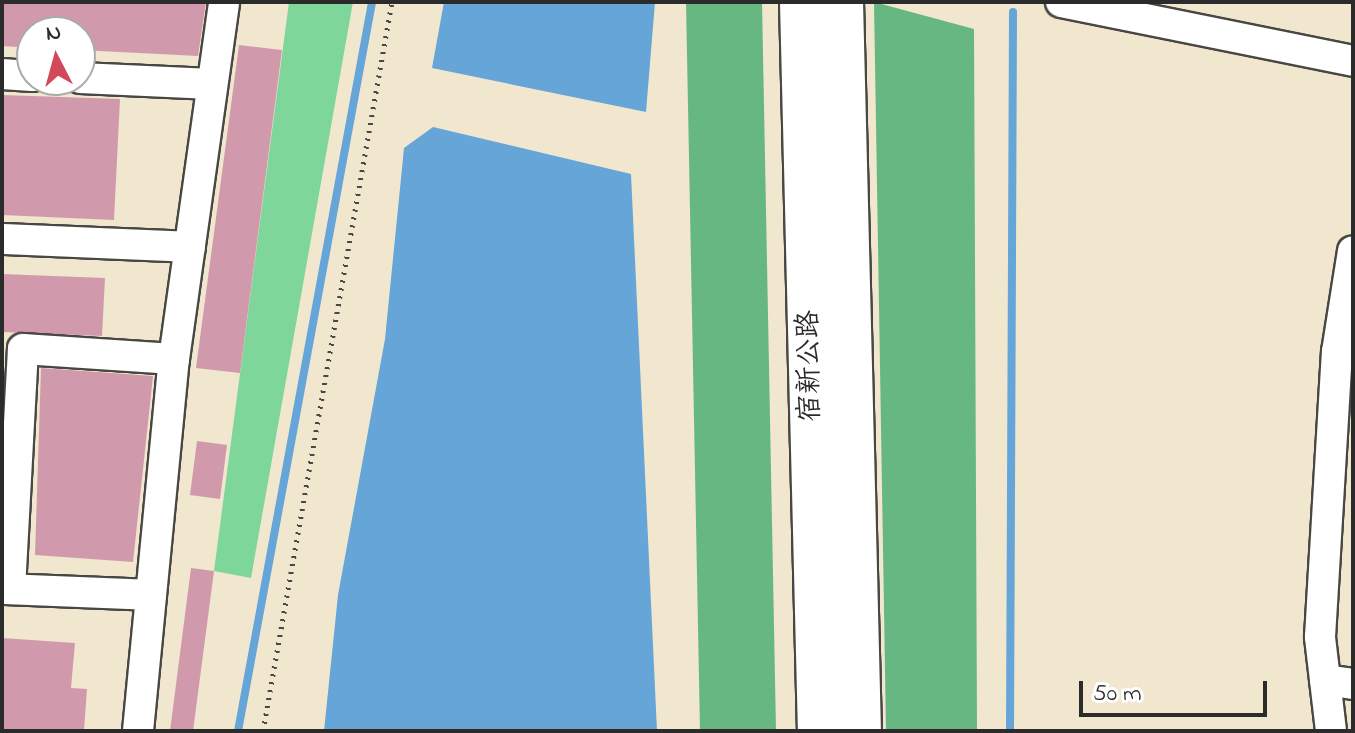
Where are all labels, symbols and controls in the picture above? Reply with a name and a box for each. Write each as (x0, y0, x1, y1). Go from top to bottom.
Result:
north arrow (16, 16, 96, 96)
text: N (45, 17, 63, 51)
street label: 宿新公路 (793, 310, 829, 422)
scale bar (1083, 665, 1271, 715)
text: 50 m (1093, 677, 1142, 712)

